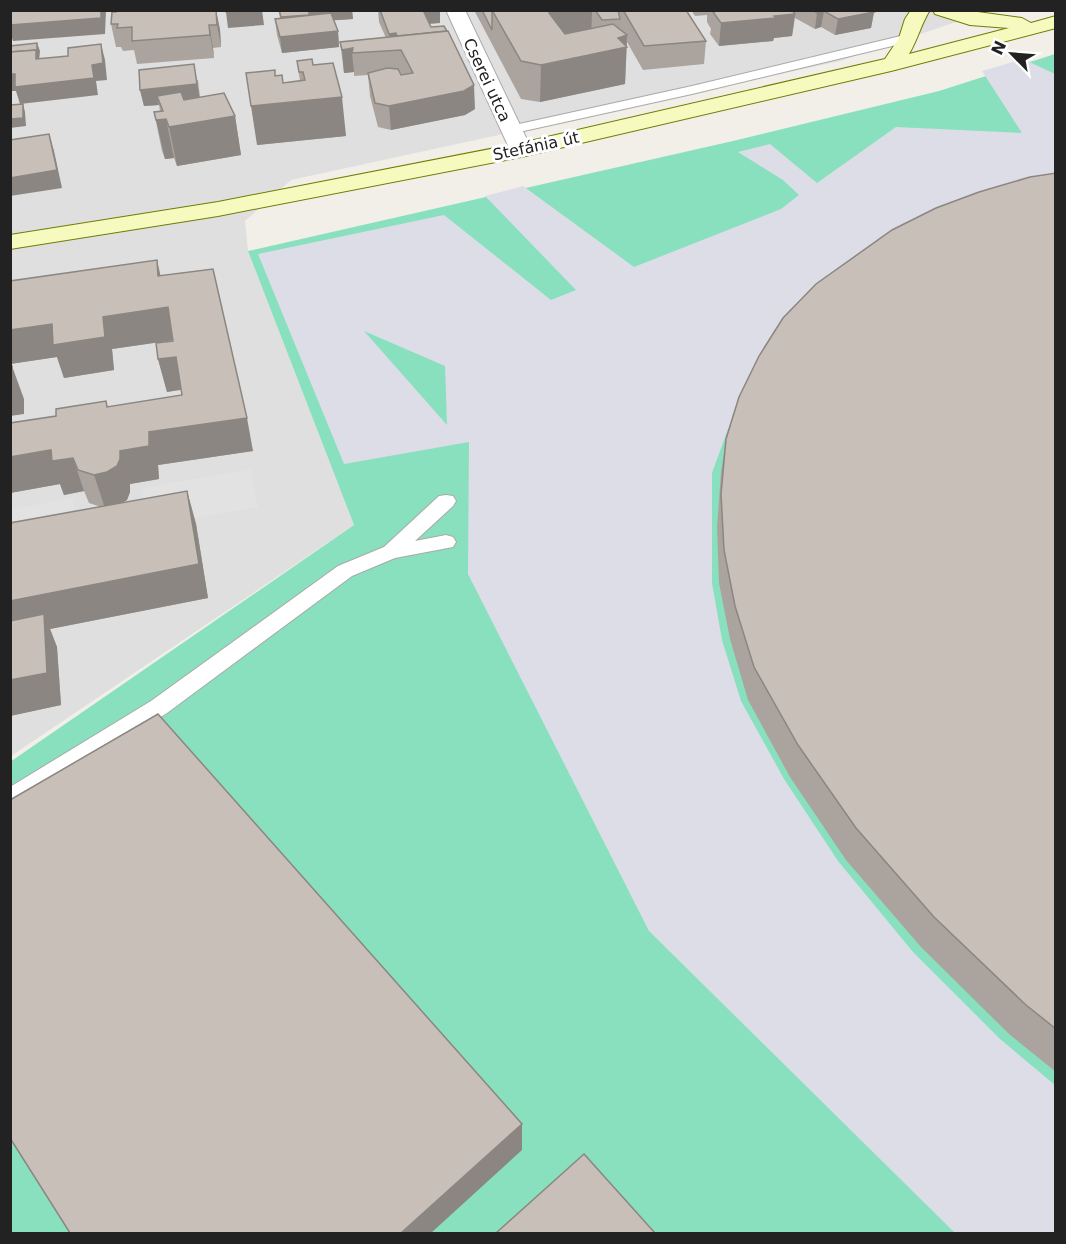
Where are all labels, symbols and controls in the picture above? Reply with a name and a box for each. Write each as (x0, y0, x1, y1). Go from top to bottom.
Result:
north arrow (982, 24, 1042, 84)
street label: Cserei utca (459, 35, 515, 125)
text: N (987, 38, 1010, 58)
street label: Stefánia út (491, 128, 581, 164)

